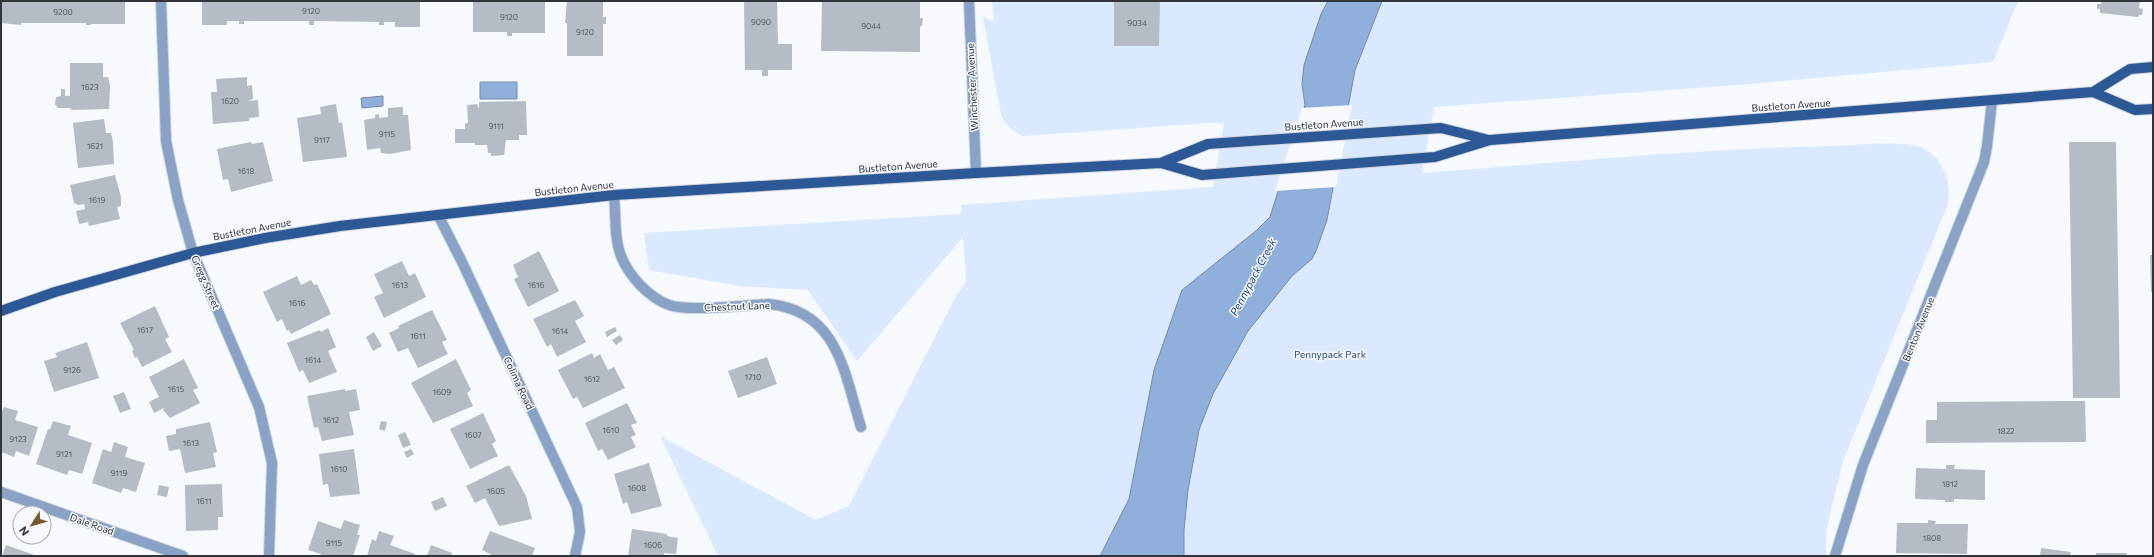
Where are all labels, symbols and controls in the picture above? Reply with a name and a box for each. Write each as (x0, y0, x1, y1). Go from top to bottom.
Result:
house number: 9120 (302, 6, 320, 16)
house number: 9200 (53, 7, 73, 17)
house number: 9120 (500, 12, 518, 22)
house number: 9090 (751, 17, 771, 27)
house number: 9034 (1127, 18, 1147, 28)
house number: 9044 (861, 21, 881, 31)
house number: 9120 (576, 27, 594, 37)
street label: Winchester Avenue (964, 43, 980, 131)
house number: 1623 (81, 82, 99, 92)
house number: 1620 (221, 96, 239, 106)
street label: Bustleton Avenue (1751, 96, 1831, 114)
street label: Bustleton Avenue (1284, 115, 1364, 133)
house number: 9111 (488, 121, 504, 131)
house number: 9115 (379, 129, 396, 139)
house number: 9117 (314, 135, 330, 145)
house number: 1621 (87, 141, 103, 151)
street label: Bustleton Avenue (858, 157, 938, 175)
house number: 1618 (238, 166, 254, 176)
street label: Bustleton Avenue (534, 178, 614, 198)
house number: 1619 (89, 195, 105, 205)
street label: Bustleton Avenue (212, 216, 292, 242)
water label: Pennypack Creek (1227, 235, 1279, 318)
street label: Gregg Street (189, 253, 223, 311)
house number: 1613 (392, 280, 409, 290)
house number: 1616 (528, 280, 544, 290)
street label: Benton Avenue (1900, 295, 1936, 363)
house number: 1616 (289, 298, 305, 308)
street label: Chestnut Lane (704, 299, 770, 313)
house number: 1617 (137, 325, 153, 335)
house number: 1614 (552, 326, 568, 336)
house number: 1611 (410, 331, 426, 341)
park label: Pennypack Park (1294, 348, 1367, 360)
house number: 1614 (305, 355, 321, 365)
street label: Colima Road (501, 355, 537, 412)
house number: 9126 (63, 365, 81, 375)
house number: 1710 (745, 372, 761, 382)
house number: 1612 (584, 374, 601, 384)
house number: 1615 (168, 384, 185, 394)
house number: 1609 (433, 387, 451, 397)
house number: 1612 (323, 415, 340, 425)
house number: 1610 (603, 425, 619, 435)
house number: 1822 (1997, 426, 2015, 436)
house number: 1607 (464, 430, 482, 440)
house number: 9123 (9, 434, 27, 444)
house number: 1613 (183, 438, 200, 448)
house number: 9121 (56, 449, 72, 459)
house number: 1610 (331, 464, 347, 474)
house number: 9119 (111, 468, 127, 478)
house number: 1812 (1942, 479, 1959, 489)
house number: 1608 (628, 483, 646, 493)
house number: 1605 (487, 486, 505, 496)
house number: 1611 (196, 496, 212, 506)
north arrow (12, 505, 52, 545)
street label: Dale Road (68, 511, 116, 537)
text: N (16, 524, 31, 539)
house number: 1808 (1923, 533, 1941, 543)
house number: 9115 (326, 538, 343, 548)
house number: 1606 (644, 540, 662, 550)

